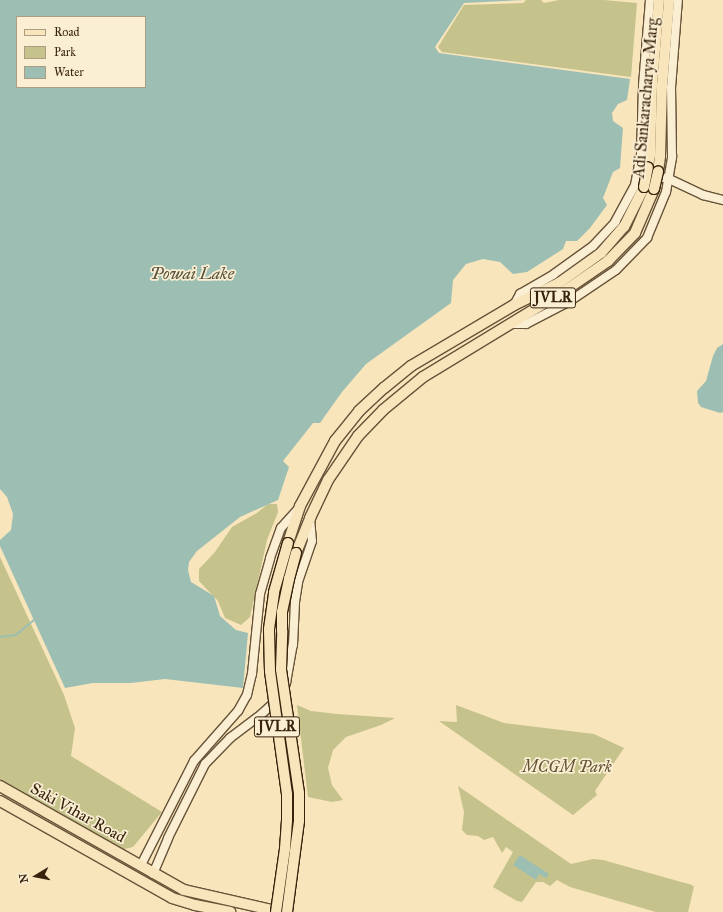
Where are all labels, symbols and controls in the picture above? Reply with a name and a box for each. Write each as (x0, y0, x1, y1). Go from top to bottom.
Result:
legend (16, 16, 146, 88)
street label: Adi Sankaracharya Marg (629, 17, 663, 179)
text: Road (54, 25, 80, 39)
text: Park (54, 45, 76, 59)
text: Water (54, 65, 84, 79)
water label: Powai Lake (150, 264, 234, 284)
road number: JVLR (529, 285, 577, 311)
road number: JVLR (253, 714, 301, 740)
park label: MCGM Park (522, 757, 612, 777)
street label: Saki Vihar Road (27, 779, 129, 847)
north arrow (16, 856, 56, 896)
text: N (16, 872, 31, 884)

